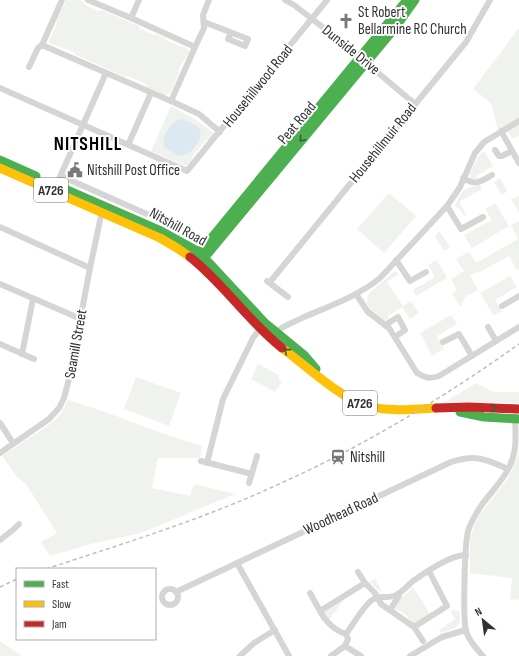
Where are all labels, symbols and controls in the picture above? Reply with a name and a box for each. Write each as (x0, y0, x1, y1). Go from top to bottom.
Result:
place label: St Robert Bellarmine RC Church (358, 3, 467, 39)
church icon: St Robert Bellarmine RC Church (337, 12, 355, 30)
street label: Dunside Drive (318, 21, 384, 79)
street label: Househillwood Road (219, 41, 297, 131)
street label: Peat Road (274, 98, 320, 148)
street label: Househillmuir Road (345, 99, 421, 187)
district label: NITSHILL (54, 133, 122, 156)
one-way arrow (300, 134, 307, 141)
public building icon: Nitshill Post Office (66, 161, 84, 179)
place label: Nitshill Post Office (87, 161, 180, 180)
road number: A726 (34, 178, 68, 202)
street label: Nitshill Road (146, 204, 210, 250)
street label: Seamill Street (61, 307, 92, 380)
one-way arrow (284, 349, 291, 356)
road number: A726 (343, 391, 377, 415)
one-way arrow (492, 404, 498, 412)
station icon: Nitshill (329, 448, 347, 466)
place label: Nitshill (350, 448, 385, 467)
street label: Woodhead Road (301, 488, 381, 540)
legend (16, 568, 156, 640)
text: Fast (52, 577, 69, 592)
text: Slow (52, 597, 71, 612)
north arrow (463, 600, 503, 640)
text: N (473, 605, 484, 619)
text: Jam (51, 617, 67, 632)

